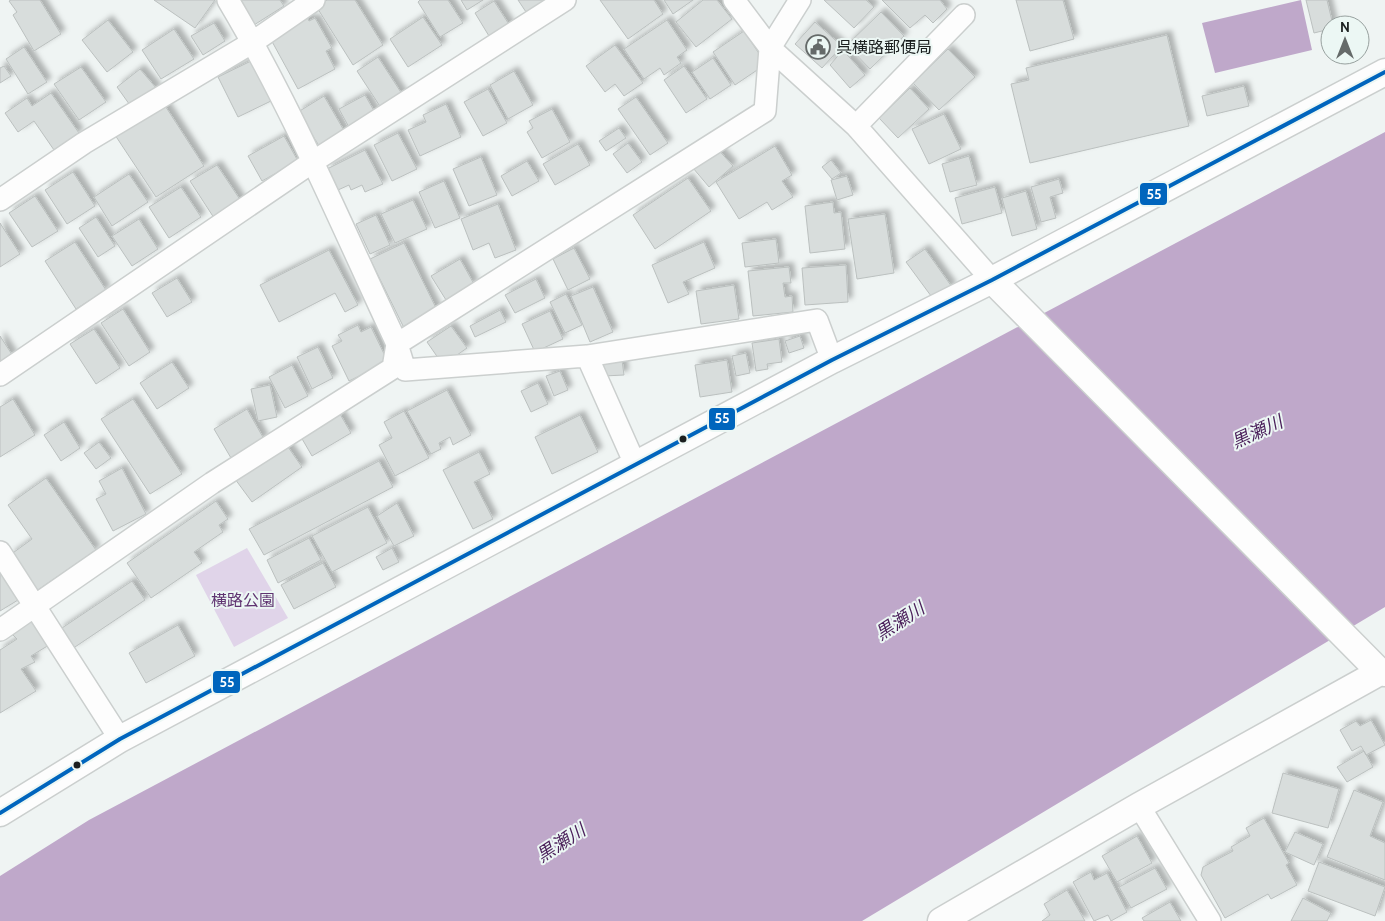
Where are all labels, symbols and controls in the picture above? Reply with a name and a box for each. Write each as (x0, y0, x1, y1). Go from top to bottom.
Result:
north arrow (1320, 15, 1370, 65)
text: N (1340, 18, 1350, 36)
public building icon: 呉横路郵便局 (805, 34, 831, 60)
place label: 呉横路郵便局 (836, 38, 932, 57)
line badge: 55 (1139, 182, 1168, 206)
text: 55 (1146, 185, 1162, 203)
line badge: 55 (708, 407, 736, 431)
text: 55 (714, 409, 730, 427)
water label: 黒瀬川 (1228, 410, 1288, 453)
unlabelled marker (678, 434, 688, 444)
park label: 横路公園 (211, 591, 275, 610)
water label: 黒瀬川 (871, 596, 930, 645)
line badge: 55 (212, 670, 241, 694)
text: 55 (219, 673, 235, 691)
unlabelled marker (72, 760, 82, 770)
water label: 黒瀬川 (532, 818, 591, 867)

